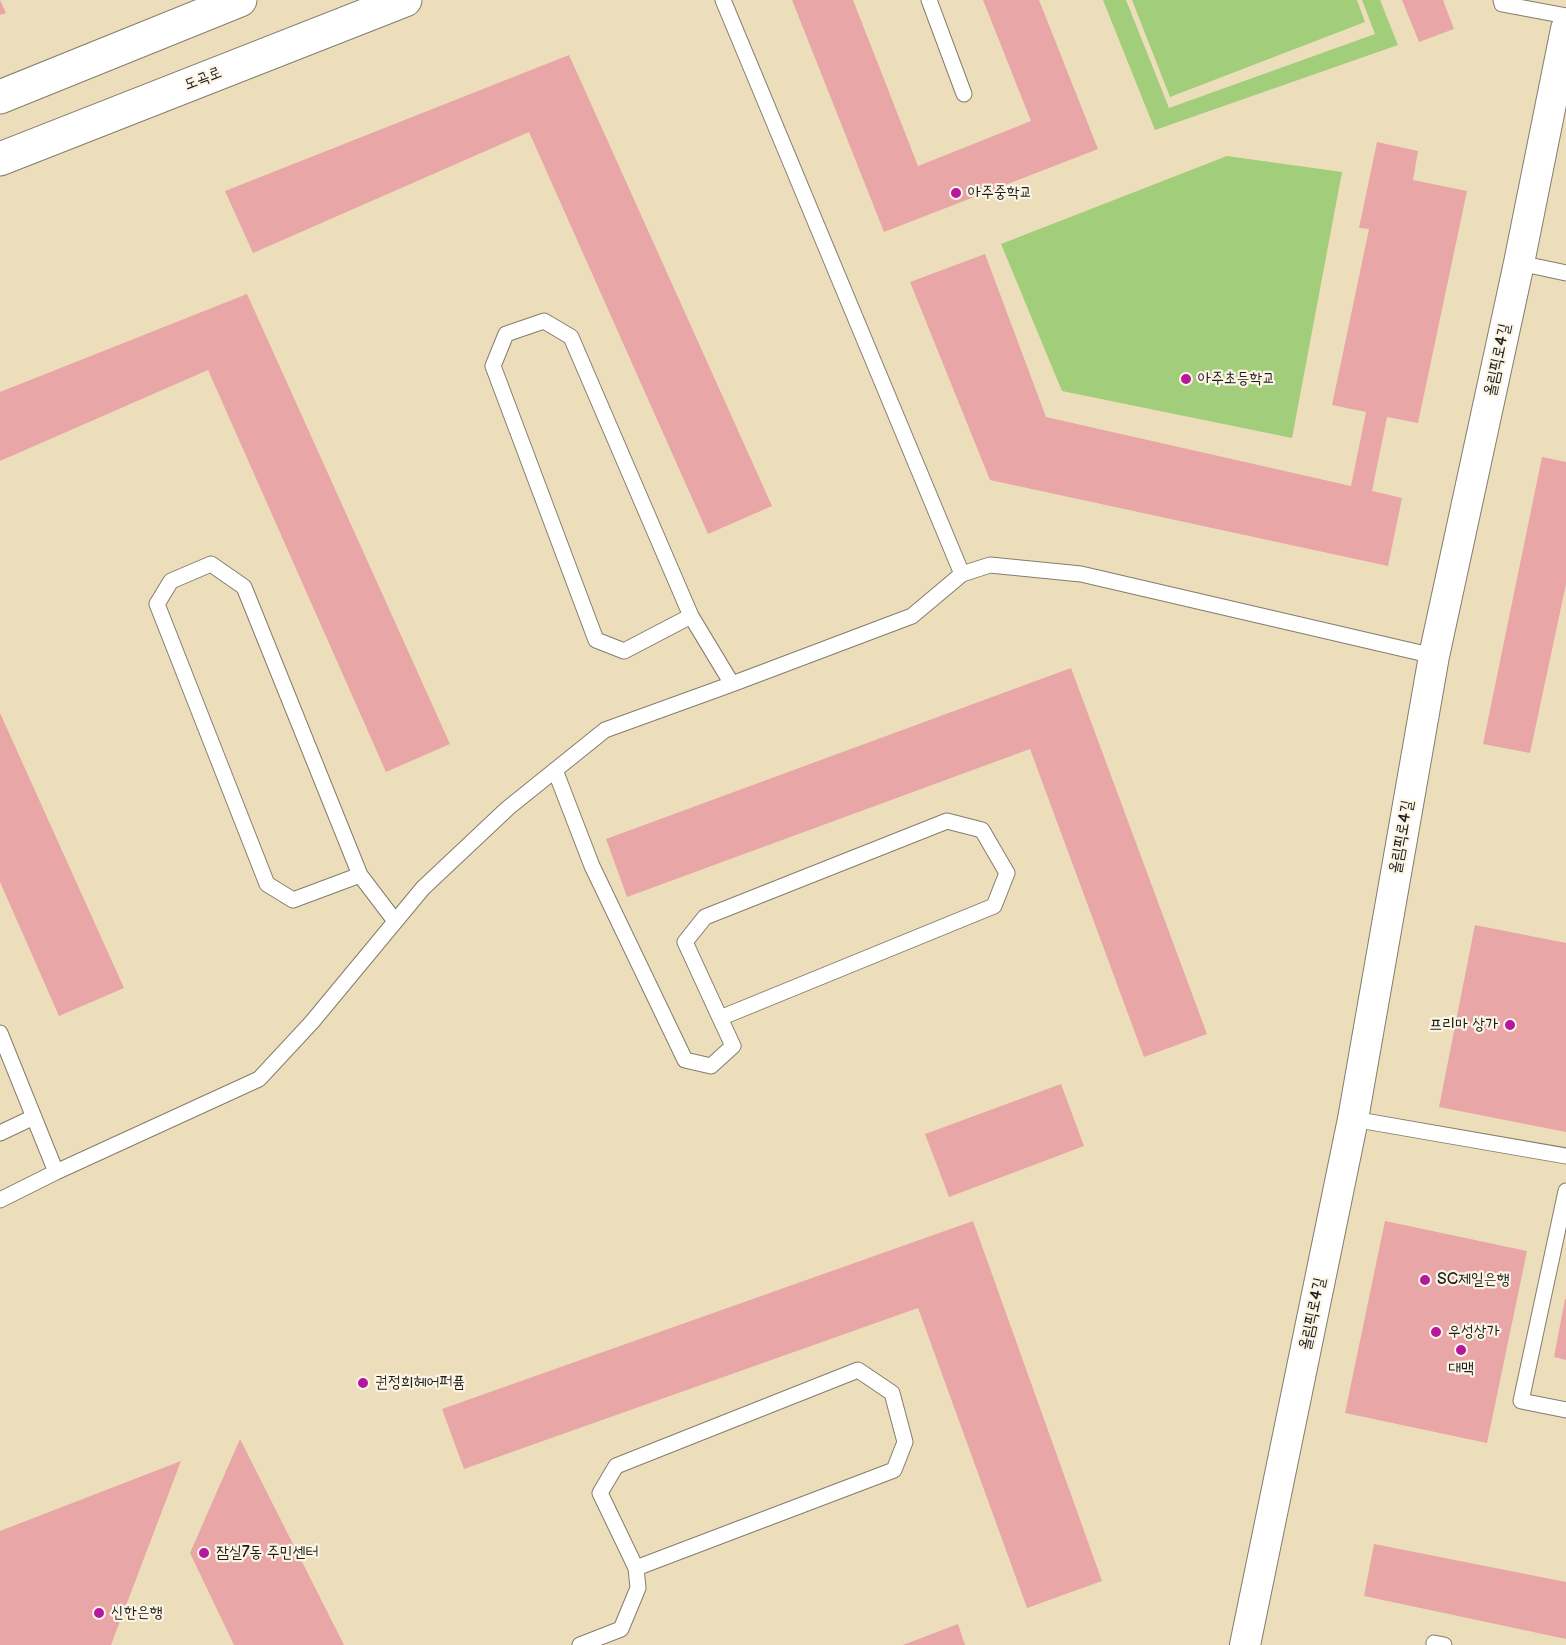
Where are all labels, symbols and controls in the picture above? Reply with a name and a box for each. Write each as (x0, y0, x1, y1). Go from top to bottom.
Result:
street label: 도곡로 (182, 63, 224, 95)
place label: 아주중학교 (968, 183, 1032, 203)
marker: 아주중학교 (949, 186, 963, 200)
street label: 올림픽로4길 (1481, 322, 1515, 398)
place label: 아주초등학교 (1198, 369, 1275, 389)
marker: 아주초등학교 (1179, 372, 1193, 386)
street label: 올림픽로4길 (1386, 799, 1418, 875)
place label: 프리마 상가 (1429, 1015, 1498, 1035)
marker: 프리마 상가 (1503, 1018, 1517, 1032)
place label: SC제일은행 (1437, 1270, 1510, 1290)
marker: SC제일은행 (1418, 1273, 1432, 1287)
street label: 올림픽로4길 (1296, 1276, 1330, 1352)
place label: 우성상가 (1448, 1322, 1500, 1342)
marker: 우성상가 (1429, 1325, 1443, 1339)
marker: 대맥 (1454, 1343, 1468, 1357)
place label: 대맥 (1448, 1359, 1474, 1379)
place label: 권정희헤어퍼퓸 (375, 1373, 465, 1393)
marker: 권정희헤어퍼퓸 (356, 1376, 370, 1390)
place label: 잠실7동 주민센터 (216, 1543, 318, 1563)
marker: 잠실7동 주민센터 (197, 1546, 211, 1560)
place label: 신한은행 (111, 1603, 162, 1623)
marker: 신한은행 (92, 1606, 106, 1620)

